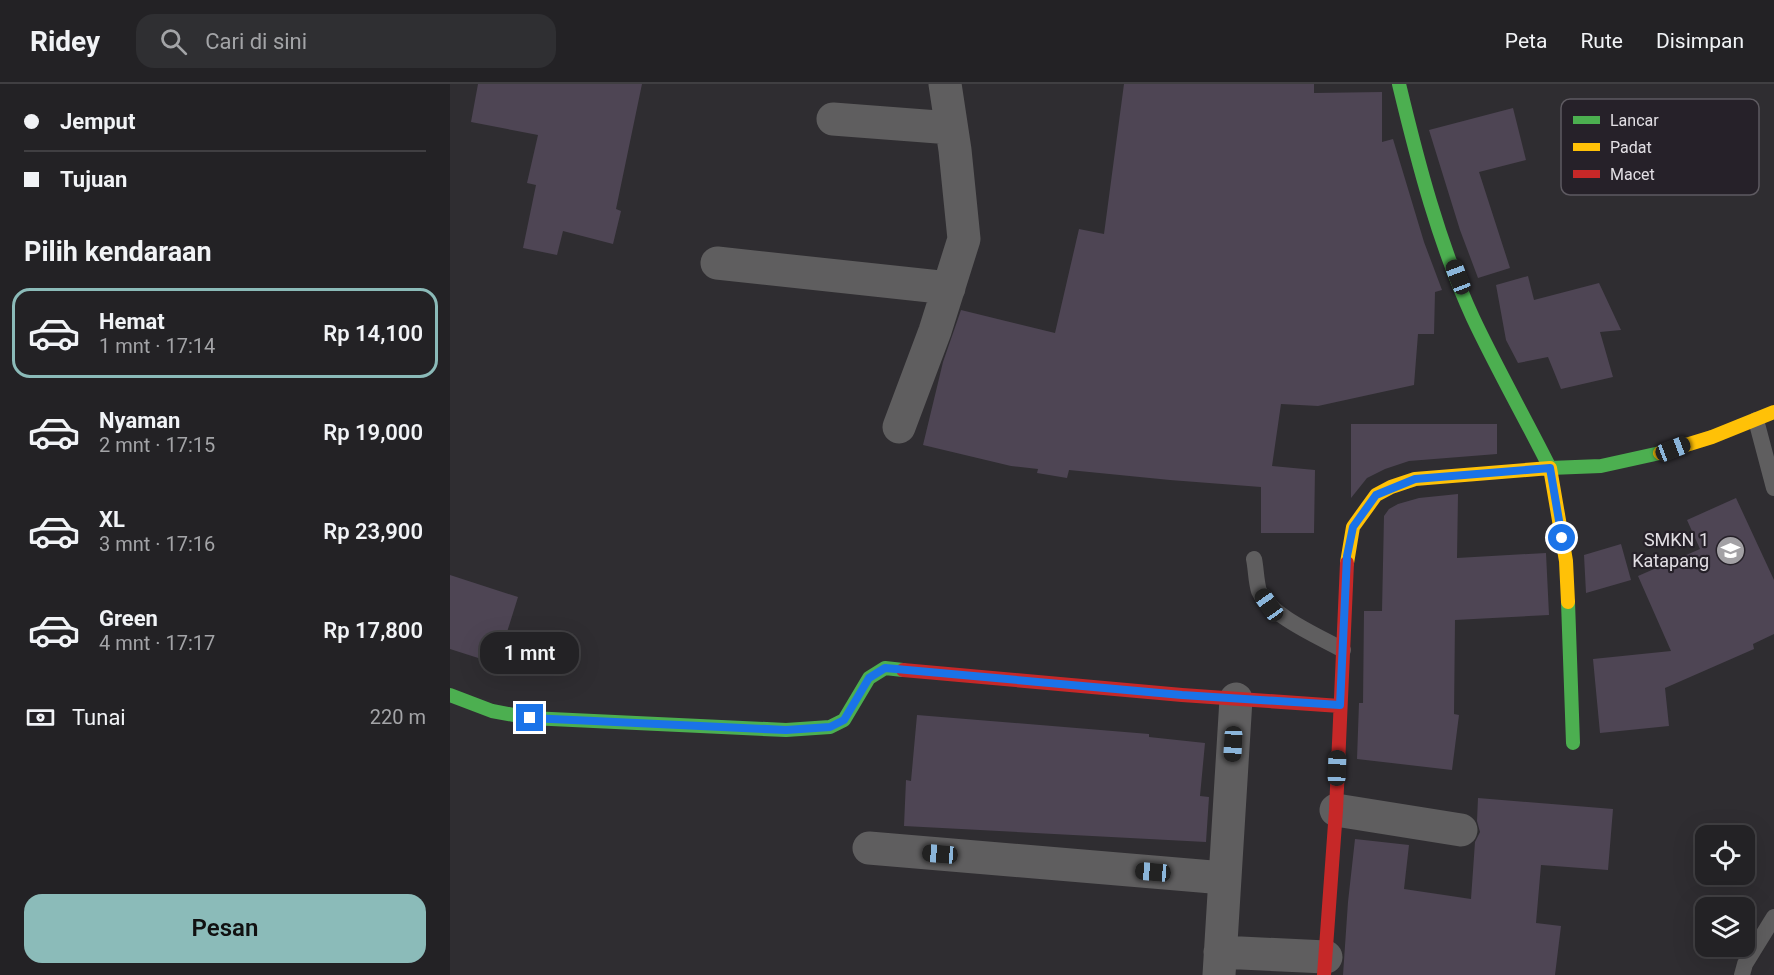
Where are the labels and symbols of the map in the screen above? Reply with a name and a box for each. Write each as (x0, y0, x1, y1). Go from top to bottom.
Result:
legend (1561, 99, 1759, 195)
text: Lancar (1610, 111, 1659, 130)
text: Padat (1610, 138, 1652, 157)
text: Macet (1610, 165, 1655, 184)
car (1443, 257, 1473, 297)
car (1653, 434, 1693, 464)
route start (1548, 524, 1575, 551)
place label: SMKN 1 Katapang (1632, 529, 1709, 571)
school or university icon: SMKN 1 Katapang (1714, 534, 1746, 566)
car (1251, 585, 1287, 625)
callout: 1 mnt (481, 631, 580, 673)
route end (516, 704, 543, 731)
car (1223, 726, 1243, 762)
car (1327, 750, 1347, 786)
car (921, 843, 959, 865)
car (1134, 861, 1172, 883)

